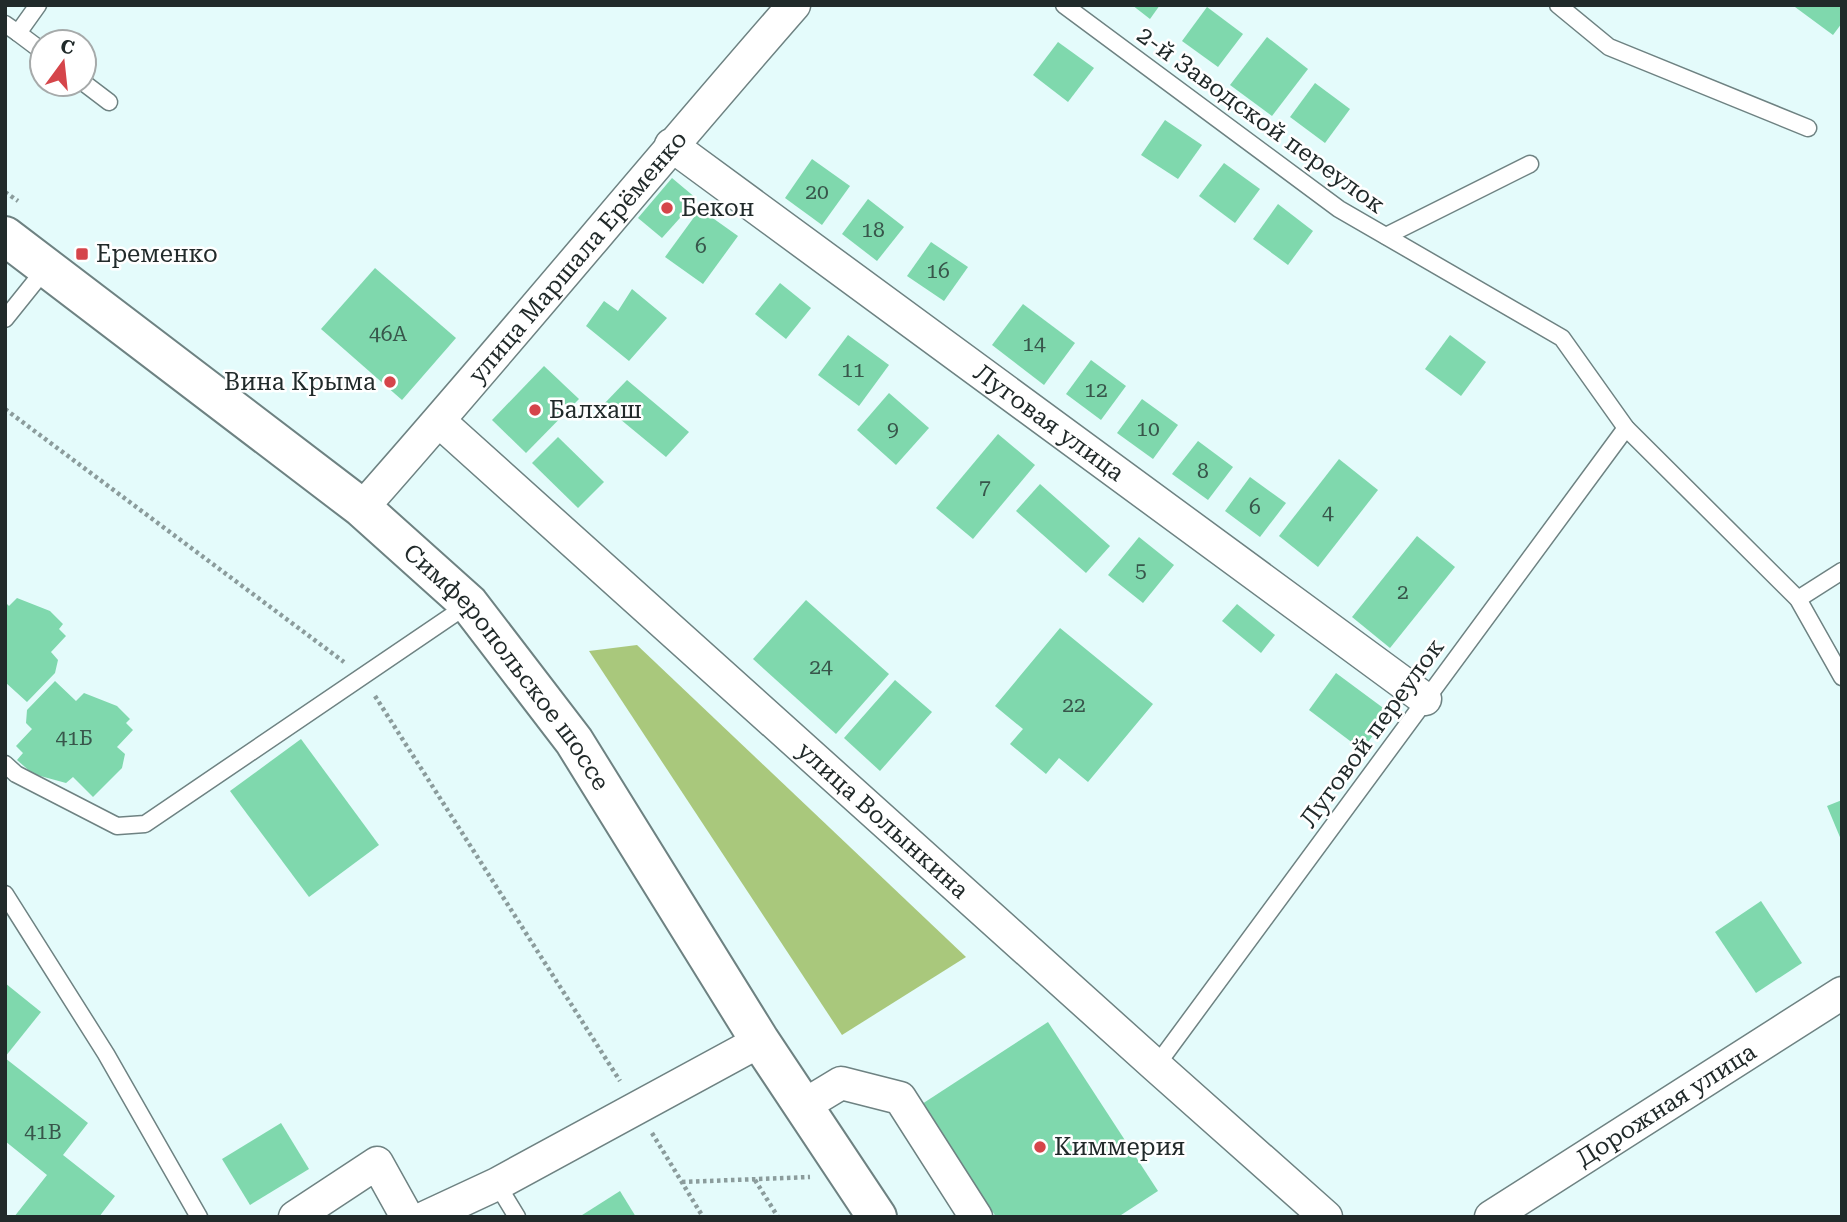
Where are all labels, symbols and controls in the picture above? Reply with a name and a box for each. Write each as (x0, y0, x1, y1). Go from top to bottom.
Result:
street label: 2-й Заводской переулок (1132, 21, 1390, 219)
north arrow (28, 28, 98, 98)
text: С (58, 34, 77, 60)
street label: улица Маршала Ерёменко (463, 125, 693, 389)
house number: 20 (805, 180, 829, 204)
place label: Бекон (681, 194, 754, 222)
marker: Бекон (659, 200, 675, 216)
house number: 18 (861, 218, 885, 242)
house number: 6 (695, 234, 707, 258)
place label: Еременко (96, 240, 218, 268)
marker: Еременко (74, 246, 90, 262)
house number: 16 (926, 259, 950, 283)
house number: 46А (369, 322, 407, 346)
house number: 14 (1022, 332, 1046, 356)
house number: 11 (841, 358, 865, 382)
street label: Луговая улица (968, 358, 1130, 487)
place label: Вина Крыма (224, 368, 376, 396)
marker: Вина Крыма (382, 374, 398, 390)
house number: 12 (1084, 378, 1108, 402)
place label: Балхаш (549, 396, 642, 424)
marker: Балхаш (527, 402, 543, 418)
house number: 9 (887, 417, 899, 441)
house number: 10 (1136, 417, 1160, 441)
house number: 8 (1197, 459, 1209, 483)
house number: 7 (979, 475, 991, 499)
house number: 6 (1249, 495, 1261, 519)
house number: 4 (1322, 501, 1334, 525)
street label: Симферопольское шоссе (398, 538, 615, 796)
house number: 5 (1135, 558, 1147, 582)
house number: 2 (1397, 580, 1409, 604)
street label: Луговой переулок (1294, 633, 1450, 833)
house number: 24 (809, 655, 833, 679)
house number: 22 (1062, 693, 1086, 717)
house number: 41Б (55, 726, 93, 750)
street label: улица Волынкина (791, 736, 974, 904)
street label: Дорожная улица (1571, 1038, 1761, 1173)
house number: 41В (24, 1120, 62, 1144)
place label: Киммерия (1054, 1133, 1185, 1161)
marker: Киммерия (1032, 1139, 1048, 1155)

